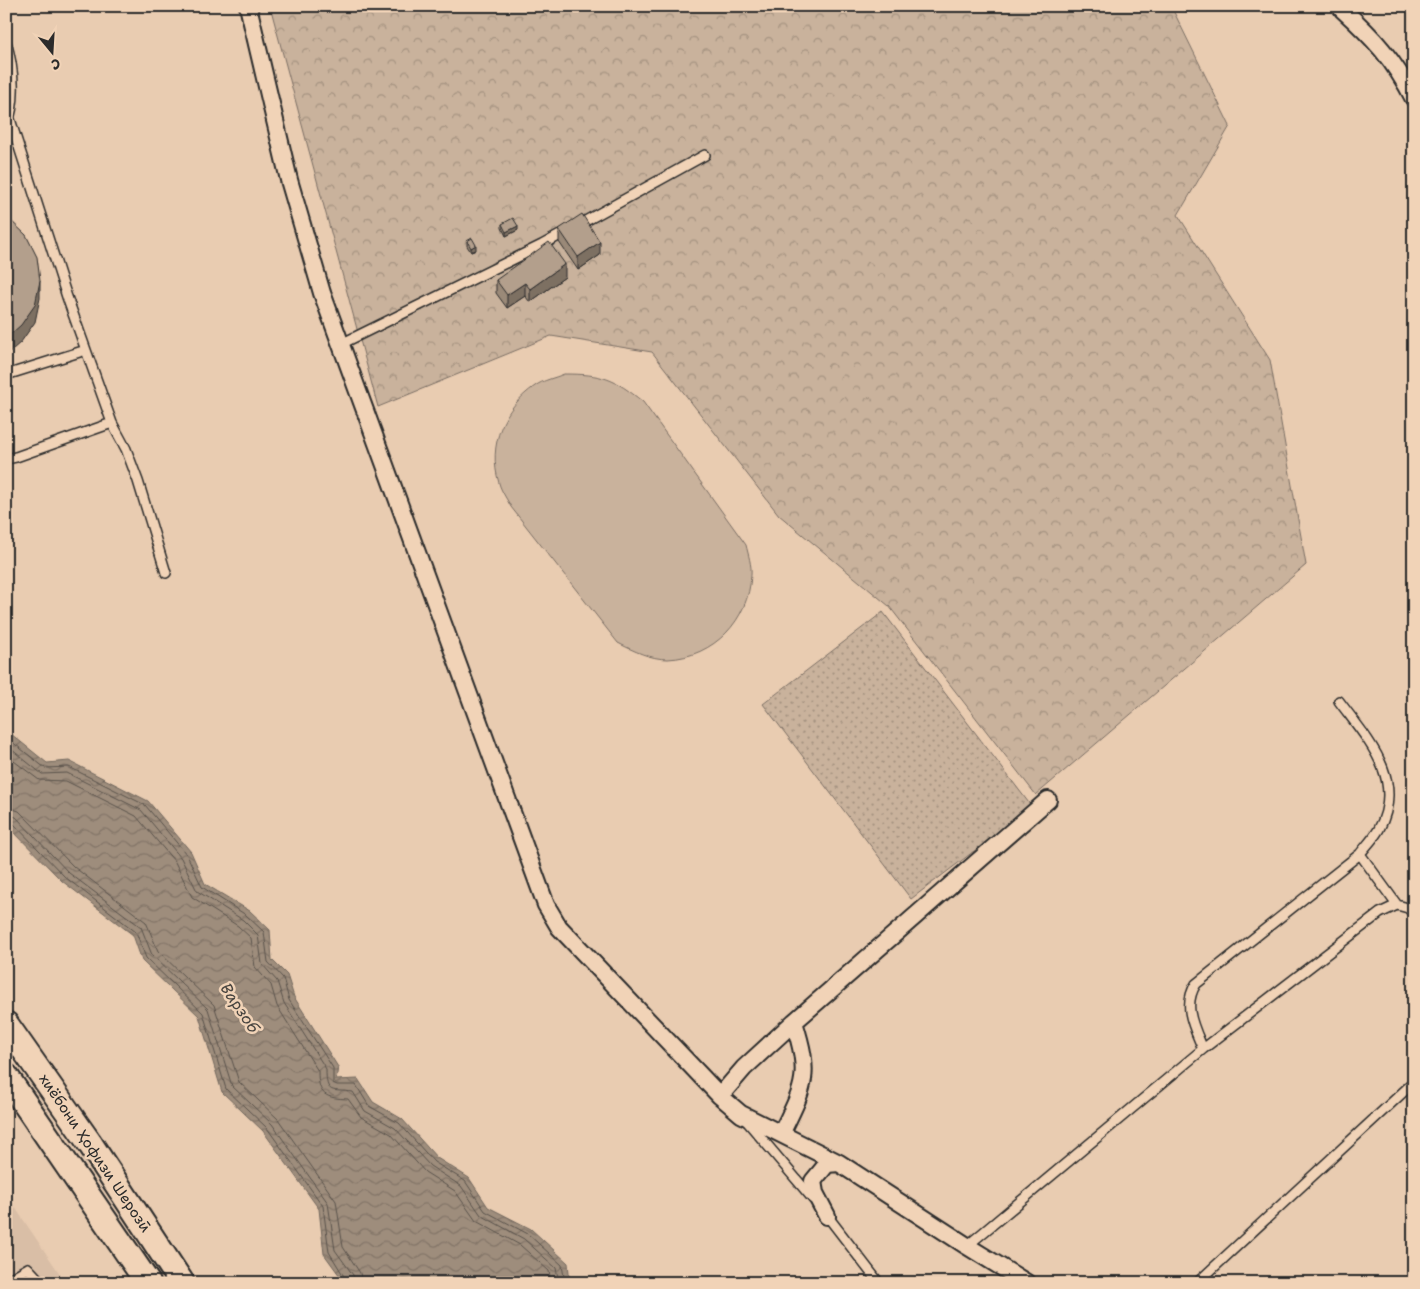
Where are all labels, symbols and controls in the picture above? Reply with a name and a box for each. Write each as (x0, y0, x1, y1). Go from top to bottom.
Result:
north arrow (28, 28, 78, 78)
text: С (49, 54, 63, 74)
water label: Варзоб (216, 979, 265, 1038)
street label: хиёбони Ҳофизи Шерозӣ (34, 1070, 156, 1236)

